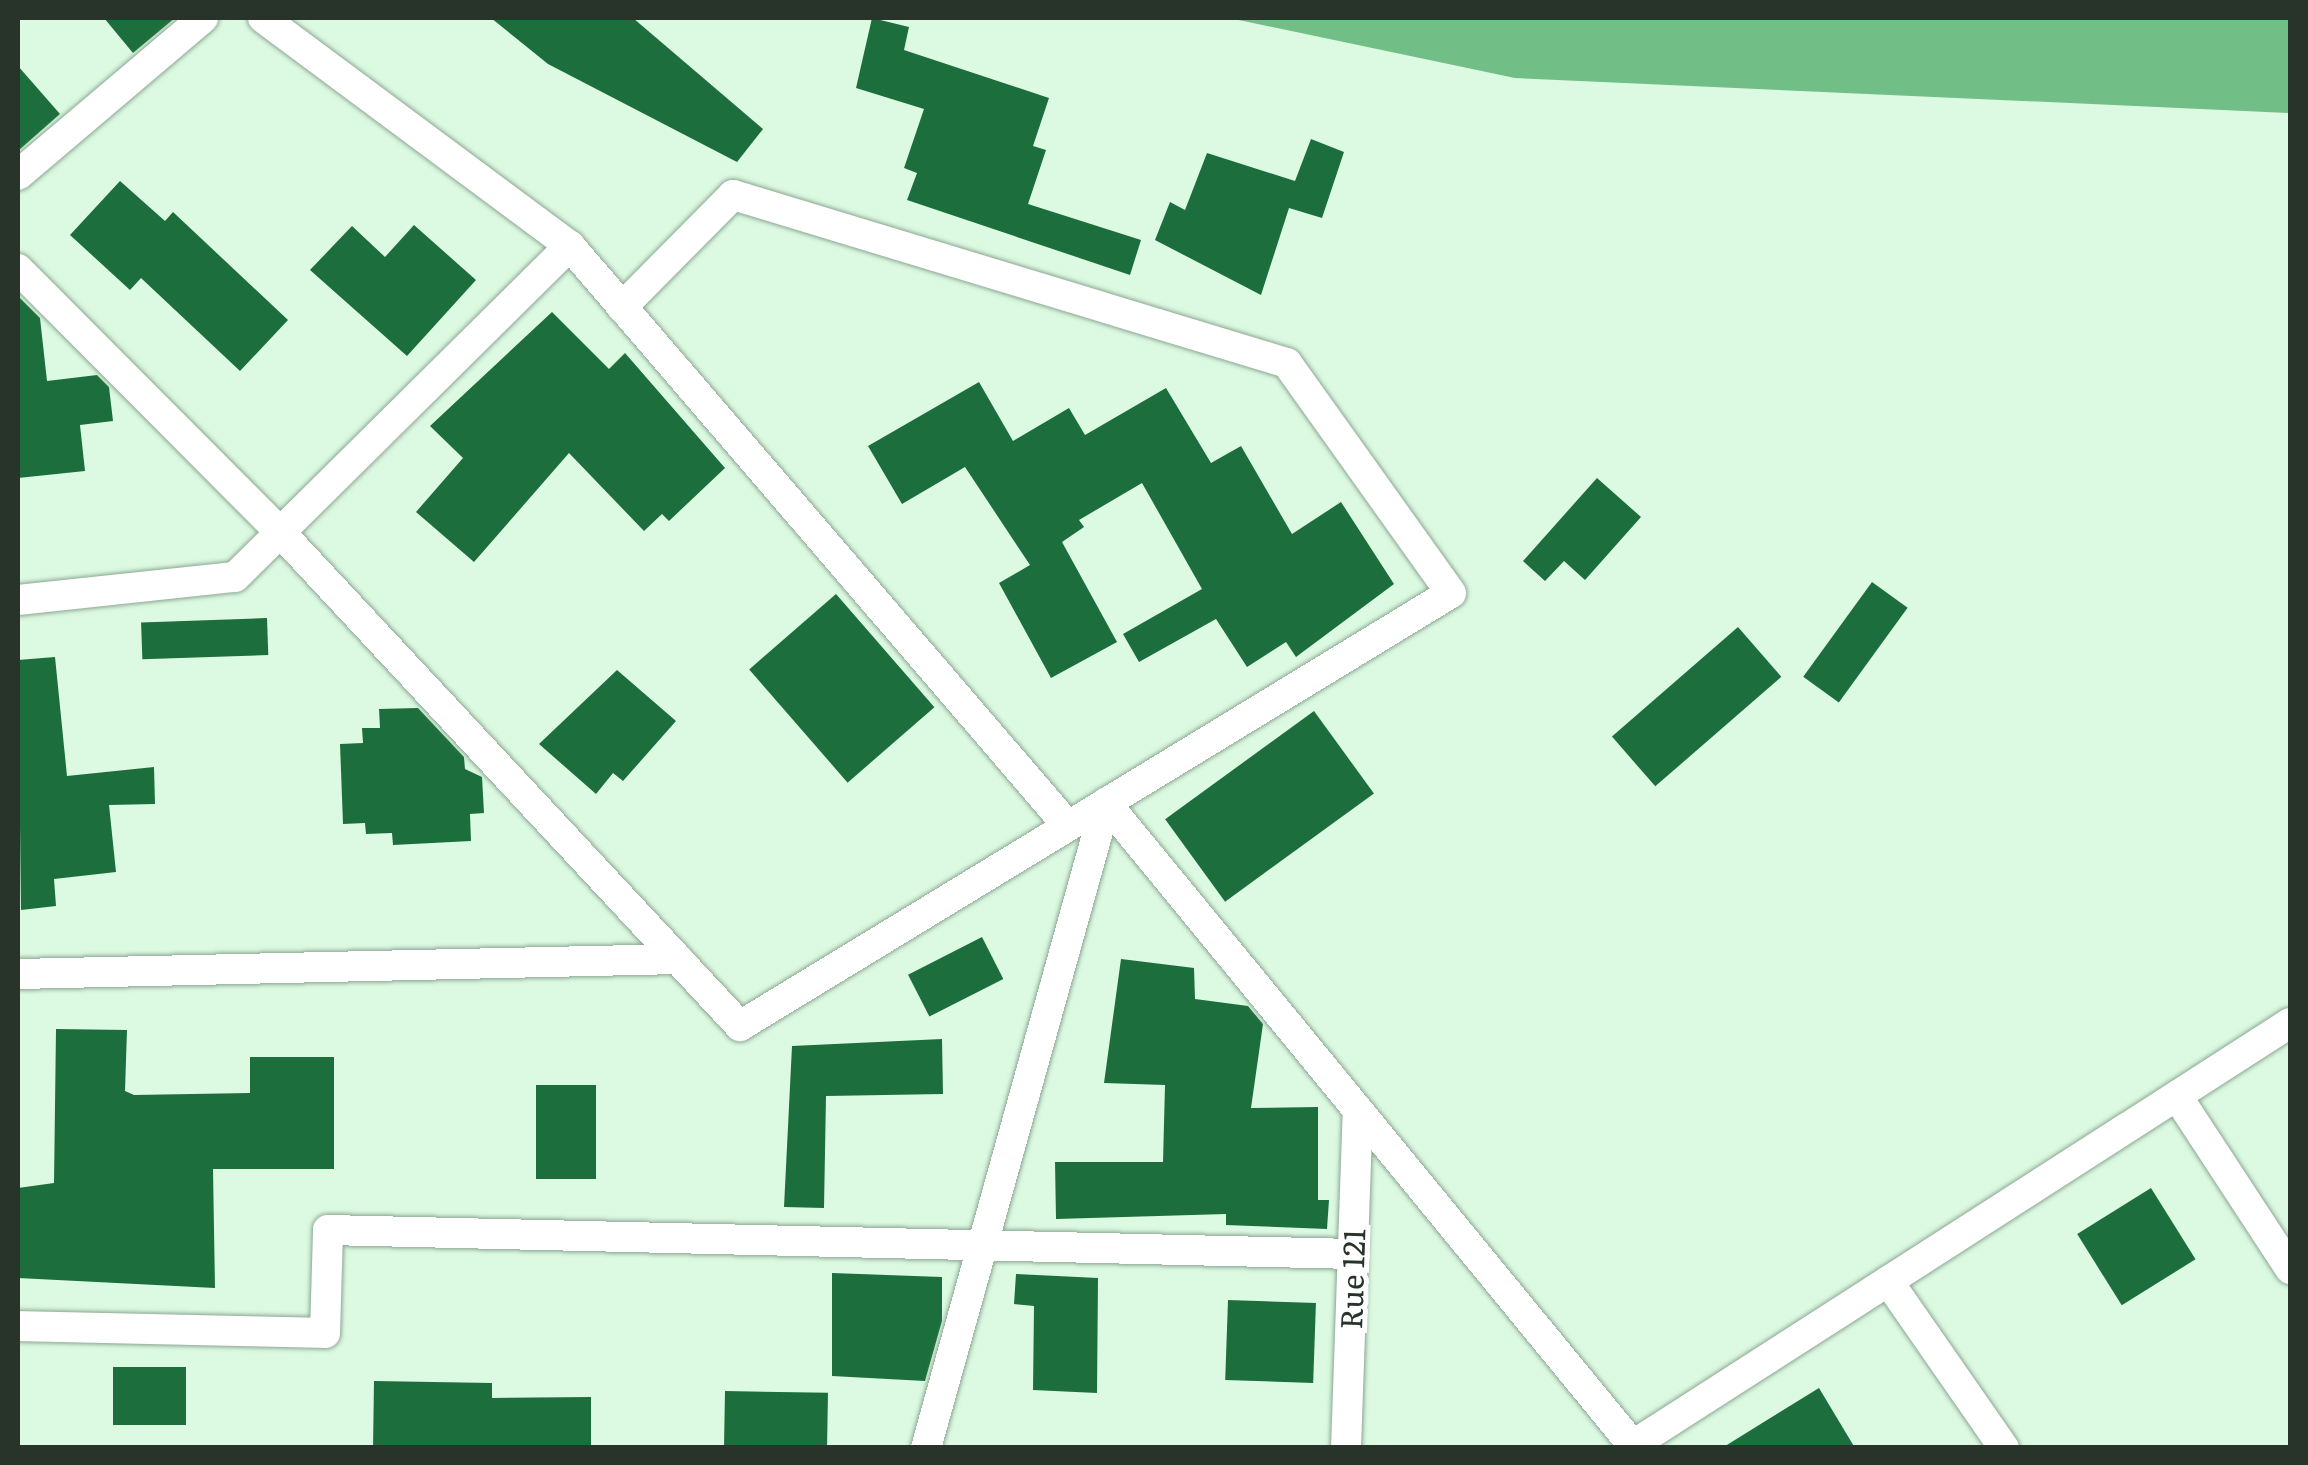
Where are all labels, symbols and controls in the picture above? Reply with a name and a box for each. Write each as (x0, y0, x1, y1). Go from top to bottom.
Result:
street label: Rue 121 (1331, 1228, 1371, 1330)

